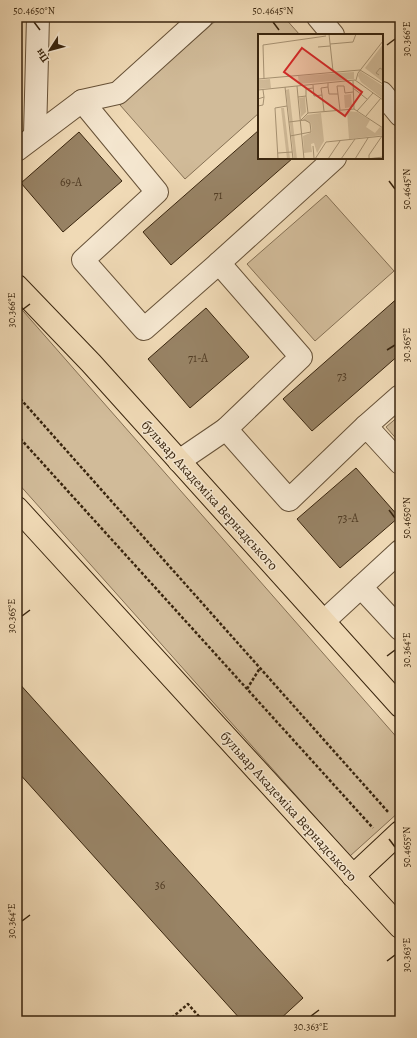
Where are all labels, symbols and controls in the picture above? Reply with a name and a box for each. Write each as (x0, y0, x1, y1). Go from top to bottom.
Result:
text: 50.4650°N (13, 4, 55, 17)
text: 50.4645°N (253, 4, 293, 17)
text: 30.366°E (400, 21, 413, 56)
north arrow (30, 30, 70, 70)
inset map (258, 34, 383, 159)
text: Пн (32, 45, 53, 66)
text: 50.4645°N (400, 169, 413, 209)
house number: 69-А (60, 174, 83, 190)
house number: 71 (213, 187, 223, 203)
text: 30.366°E (5, 292, 18, 327)
text: 30.365°E (400, 328, 413, 362)
house number: 71-А (188, 350, 209, 366)
house number: 73 (337, 368, 347, 384)
street label: бульвар Академіка Вернадського (137, 416, 282, 575)
text: 50.4650°N (400, 497, 413, 539)
house number: 73-А (337, 510, 359, 526)
text: 30.365°E (5, 599, 18, 633)
text: 30.364°E (400, 633, 413, 667)
street label: бульвар Академіка Вернадського (216, 727, 361, 886)
text: 50.4655°N (400, 827, 413, 867)
house number: 36 (155, 877, 166, 893)
text: 30.364°E (5, 904, 18, 938)
text: 30.363°E (400, 938, 413, 972)
text: 30.363°E (294, 1020, 328, 1033)

